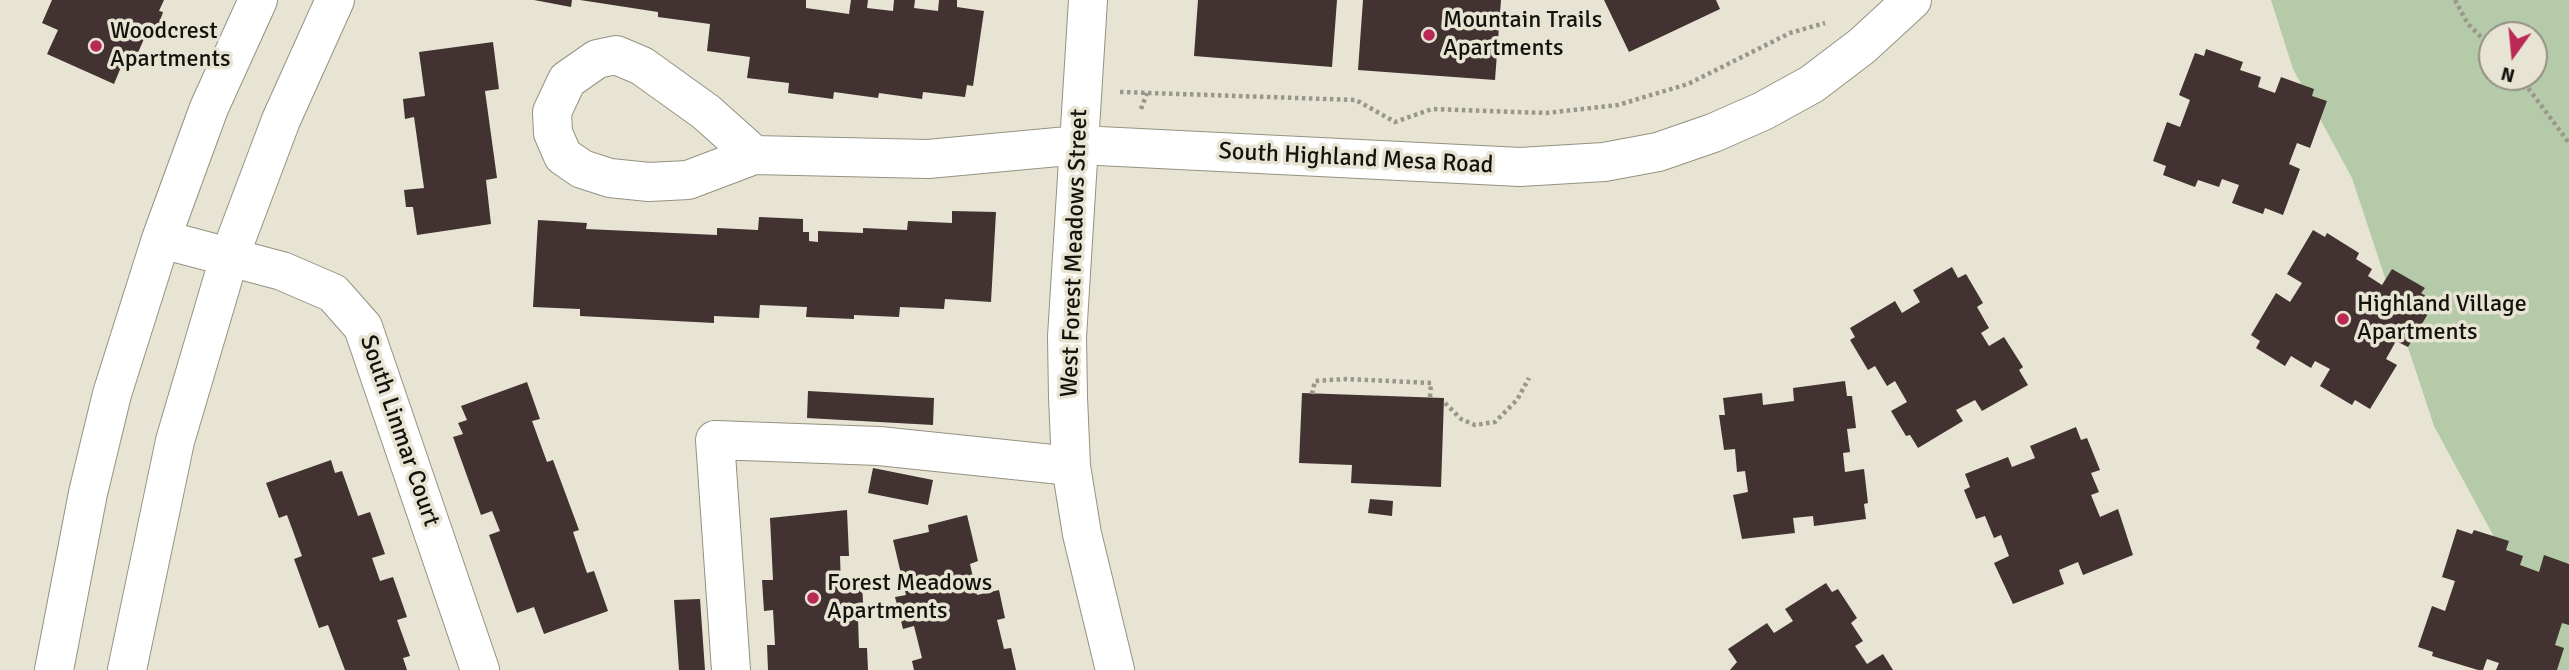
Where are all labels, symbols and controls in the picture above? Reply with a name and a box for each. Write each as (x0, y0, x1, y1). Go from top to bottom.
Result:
place label: Mountain Trails Apartments (1443, 7, 1602, 63)
place label: Woodcrest Apartments (110, 18, 230, 74)
north arrow (2478, 21, 2548, 91)
marker: Mountain Trails Apartments (1421, 27, 1437, 43)
marker: Woodcrest Apartments (88, 38, 104, 54)
text: N (2499, 61, 2518, 88)
street label: West Forest Meadows Street (1056, 108, 1094, 398)
street label: South Highland Mesa Road (1218, 137, 1494, 181)
place label: Highland Village Apartments (2357, 291, 2527, 347)
marker: Highland Village Apartments (2335, 311, 2351, 327)
street label: South Linmar Court (353, 332, 445, 530)
place label: Forest Meadows Apartments (827, 570, 992, 626)
marker: Forest Meadows Apartments (805, 590, 821, 606)

